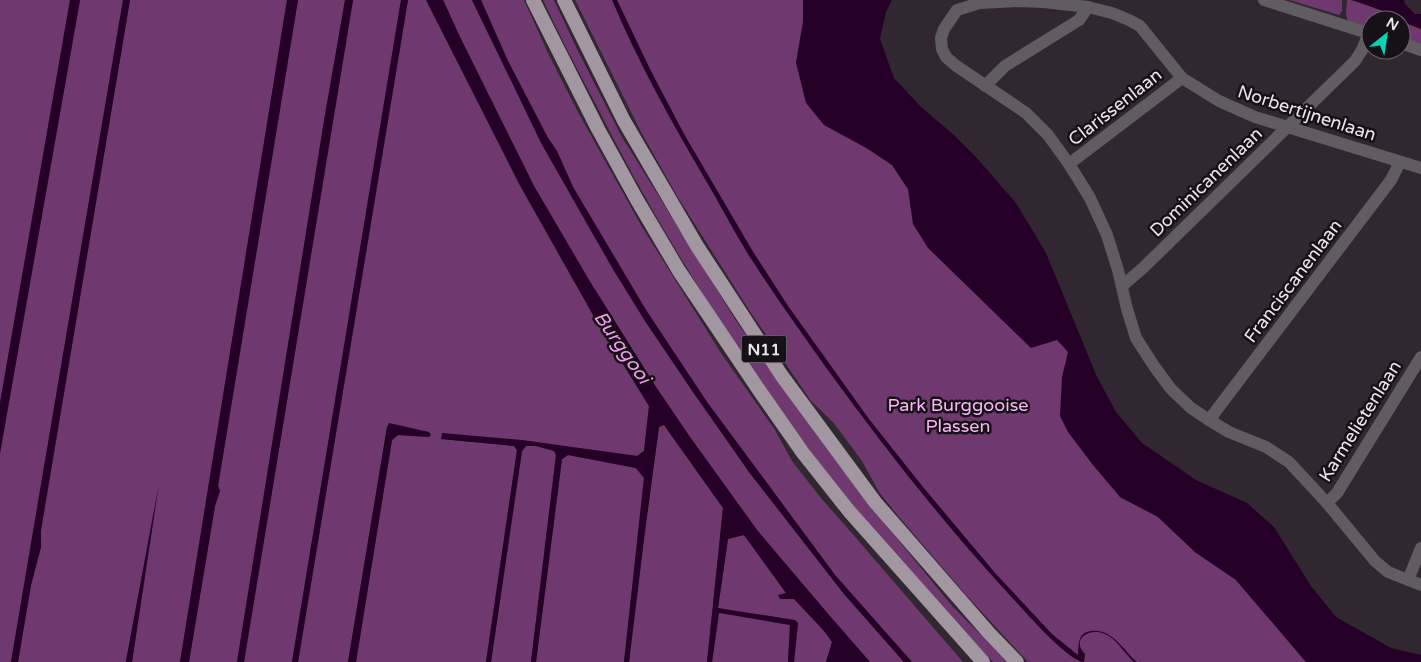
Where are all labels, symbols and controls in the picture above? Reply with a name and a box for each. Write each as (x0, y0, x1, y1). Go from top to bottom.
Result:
north arrow (1361, 10, 1411, 60)
text: N (1383, 14, 1401, 34)
street label: Clarissenlaan (1064, 64, 1166, 150)
street label: Norbertijnenlaan (1235, 80, 1379, 146)
street label: Dominicanenlaan (1145, 123, 1267, 241)
street label: Franciscanenlaan (1239, 215, 1347, 347)
water label: Burggooi (589, 307, 656, 390)
road number: N11 (742, 336, 786, 362)
street label: Karmelietenlaan (1314, 356, 1406, 486)
park label: Park Burggooise Plassen (888, 394, 1028, 437)

